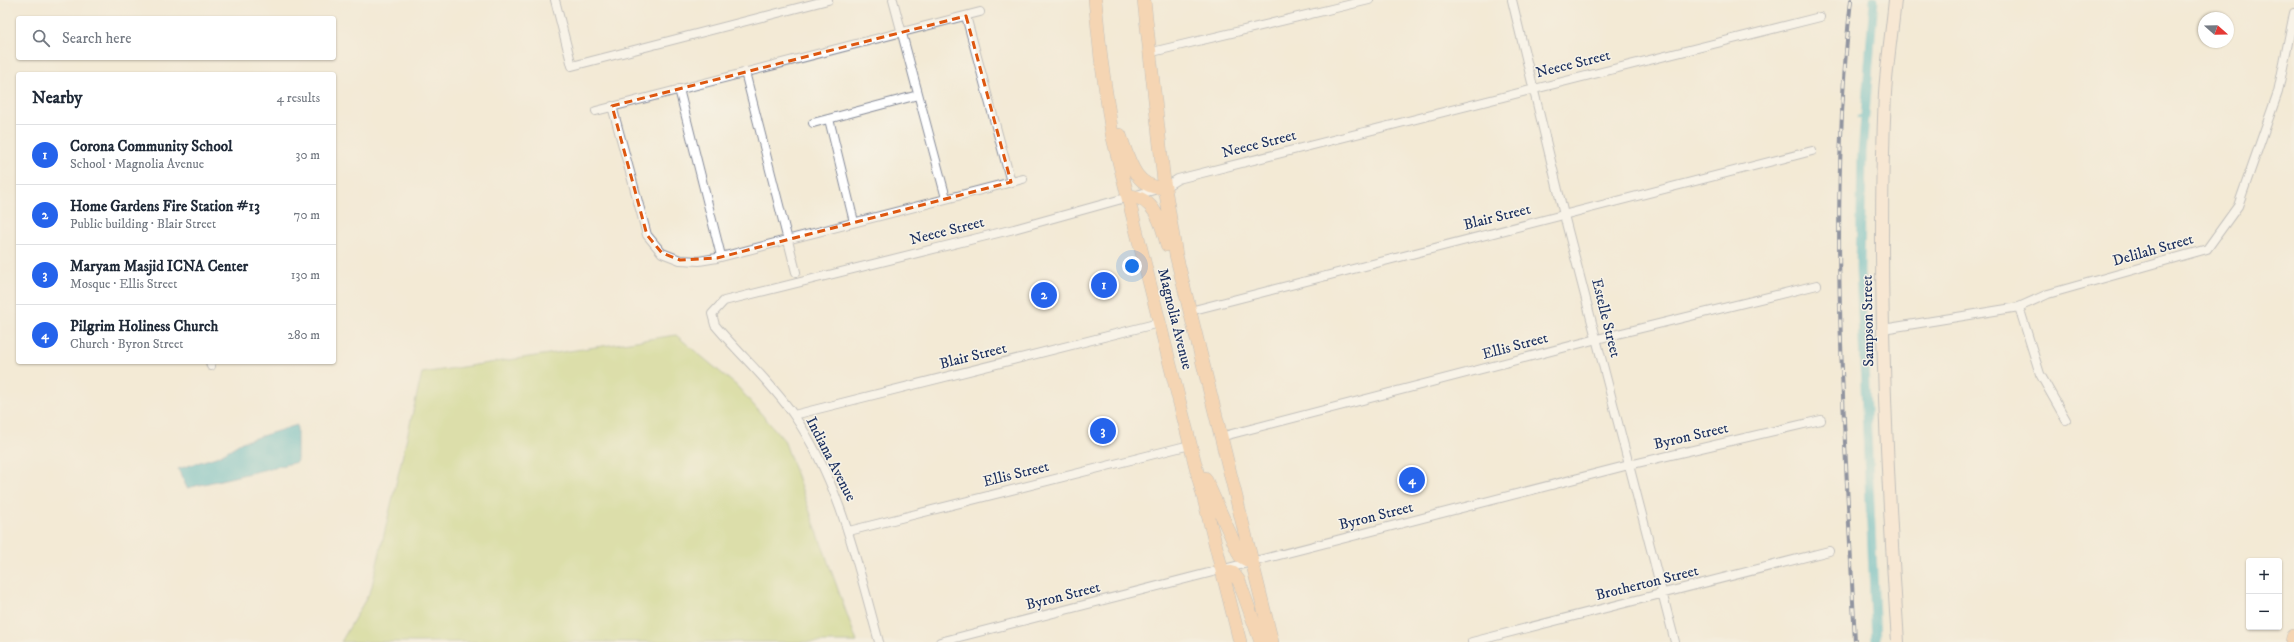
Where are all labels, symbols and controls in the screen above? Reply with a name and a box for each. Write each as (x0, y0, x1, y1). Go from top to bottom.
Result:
north arrow (2198, 12, 2234, 48)
search box (16, 16, 336, 60)
icon: search (30, 27, 52, 49)
text: Search here (62, 29, 131, 48)
street label: Neece Street (1534, 46, 1612, 82)
text: Nearby (32, 87, 82, 109)
text: 4 results (277, 90, 320, 106)
street label: Neece Street (1220, 126, 1298, 162)
text: Corona Community School (70, 137, 232, 156)
text: 1 (43, 147, 47, 163)
text: 30 m (296, 147, 320, 163)
text: School · Magnolia Avenue (70, 156, 204, 172)
text: Home Gardens Fire Station #13 (70, 197, 260, 216)
street label: Blair Street (1461, 199, 1533, 234)
text: 2 (42, 207, 48, 223)
text: 70 m (294, 207, 320, 223)
street label: Neece Street (908, 213, 986, 249)
text: Public building · Blair Street (70, 216, 216, 232)
street label: Delilah Street (2110, 229, 2196, 271)
your location (1122, 256, 1142, 276)
text: Maryam Masjid ICNA Center (70, 257, 248, 276)
street label: Magnolia Avenue (1153, 266, 1197, 372)
text: 3 (43, 267, 47, 283)
text: 130 m (291, 267, 320, 283)
pin: 1 (1091, 270, 1117, 300)
street label: Sampson Street (1858, 275, 1878, 367)
text: Mosque · Ellis Street (70, 276, 177, 292)
street label: Estelle Street (1587, 277, 1625, 360)
pin: 2 (1031, 280, 1057, 310)
text: Pilgrim Holiness Church (70, 317, 218, 336)
text: 4 (41, 327, 49, 343)
text: 280 m (288, 327, 320, 343)
street label: Ellis Street (1480, 328, 1550, 364)
text: Church · Byron Street (70, 336, 183, 352)
street label: Blair Street (937, 338, 1009, 373)
street label: Indiana Avenue (802, 414, 860, 504)
pin: 3 (1090, 416, 1116, 446)
street label: Byron Street (1652, 418, 1730, 454)
street label: Ellis Street (981, 457, 1051, 491)
pin: 4 (1399, 465, 1425, 495)
street label: Byron Street (1337, 498, 1415, 534)
map controls (2246, 558, 2282, 630)
button: + (2246, 558, 2282, 594)
street label: Brotherton Street (1594, 561, 1701, 605)
street label: Byron Street (1024, 578, 1102, 614)
button: − (2246, 594, 2282, 630)

